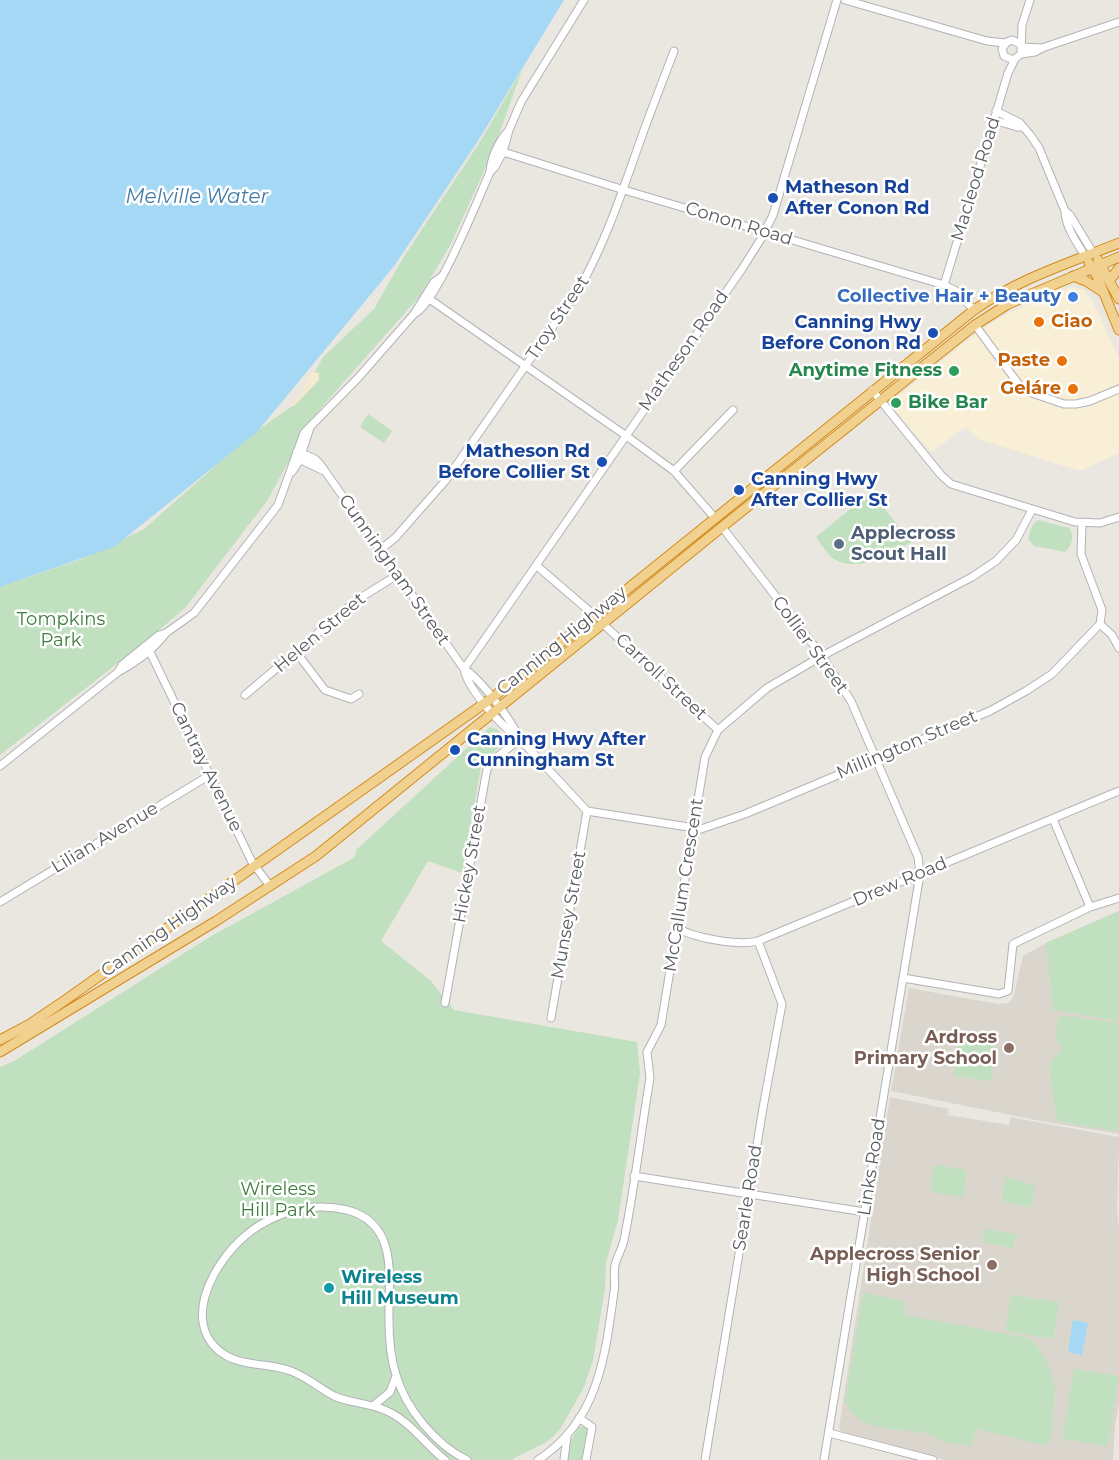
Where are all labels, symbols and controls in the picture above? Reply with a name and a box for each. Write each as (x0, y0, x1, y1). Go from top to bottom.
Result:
street label: Macleod Road (947, 114, 1005, 244)
place label: Matheson Rd After Conon Rd (785, 177, 929, 219)
water label: Melville Water (125, 185, 269, 209)
marker: Matheson Rd After Conon Rd (766, 191, 780, 205)
street label: Conon Road (683, 197, 795, 251)
street label: Troy Street (522, 272, 594, 364)
place label: Collective Hair + Beauty (837, 286, 1061, 308)
street label: Matheson Road (634, 287, 734, 415)
marker: Collective Hair + Beauty (1066, 290, 1080, 304)
place label: Ciao (1051, 311, 1092, 333)
place label: Canning Hwy Before Conon Rd (761, 312, 921, 354)
marker: Ciao (1032, 315, 1046, 329)
marker: Canning Hwy Before Conon Rd (926, 326, 940, 340)
place label: Paste (998, 350, 1050, 372)
marker: Paste (1055, 354, 1069, 368)
place label: Anytime Fitness (789, 360, 942, 382)
marker: Anytime Fitness (947, 364, 961, 378)
place label: Geláre (1000, 378, 1061, 400)
marker: Geláre (1066, 382, 1080, 396)
place label: Bike Bar (908, 392, 988, 414)
marker: Bike Bar (889, 396, 903, 410)
place label: Matheson Rd Before Collier St (438, 441, 590, 484)
marker: Matheson Rd Before Collier St (595, 455, 609, 469)
place label: Canning Hwy After Collier St (751, 469, 888, 512)
marker: Canning Hwy After Collier St (732, 483, 746, 497)
street label: Cunningham Street (334, 490, 454, 650)
place label: Applecross Scout Hall (851, 523, 956, 566)
marker: Applecross Scout Hall (832, 537, 846, 551)
street label: Canning Highway (493, 582, 631, 700)
street label: Helen Street (270, 589, 370, 677)
street label: Collier Street (767, 592, 853, 698)
park label: Tompkins Park (17, 609, 105, 652)
street label: Carroll Street (611, 629, 711, 725)
street label: Cantray Avenue (165, 699, 247, 835)
street label: Millington Street (833, 706, 981, 784)
place label: Canning Hwy After Cunningham St (467, 729, 646, 771)
marker: Canning Hwy After Cunningham St (448, 743, 462, 757)
street label: McCallum Crescent (660, 796, 708, 974)
street label: Lilian Avenue (48, 798, 162, 878)
street label: Hickey Street (449, 803, 491, 925)
street label: Munsey Street (547, 849, 591, 981)
street label: Drew Road (850, 852, 950, 912)
street label: Canning Highway (97, 872, 241, 982)
place label: Ardross Primary School (854, 1027, 997, 1070)
marker: Ardross Primary School (1002, 1041, 1016, 1055)
street label: Links Road (854, 1117, 890, 1217)
street label: Searle Road (729, 1144, 767, 1252)
park label: Wireless Hill Park (240, 1179, 316, 1222)
place label: Applecross Senior High School (810, 1244, 980, 1286)
marker: Applecross Senior High School (985, 1258, 999, 1272)
place label: Wireless Hill Museum (341, 1267, 459, 1310)
marker: Wireless Hill Museum (322, 1281, 336, 1295)

